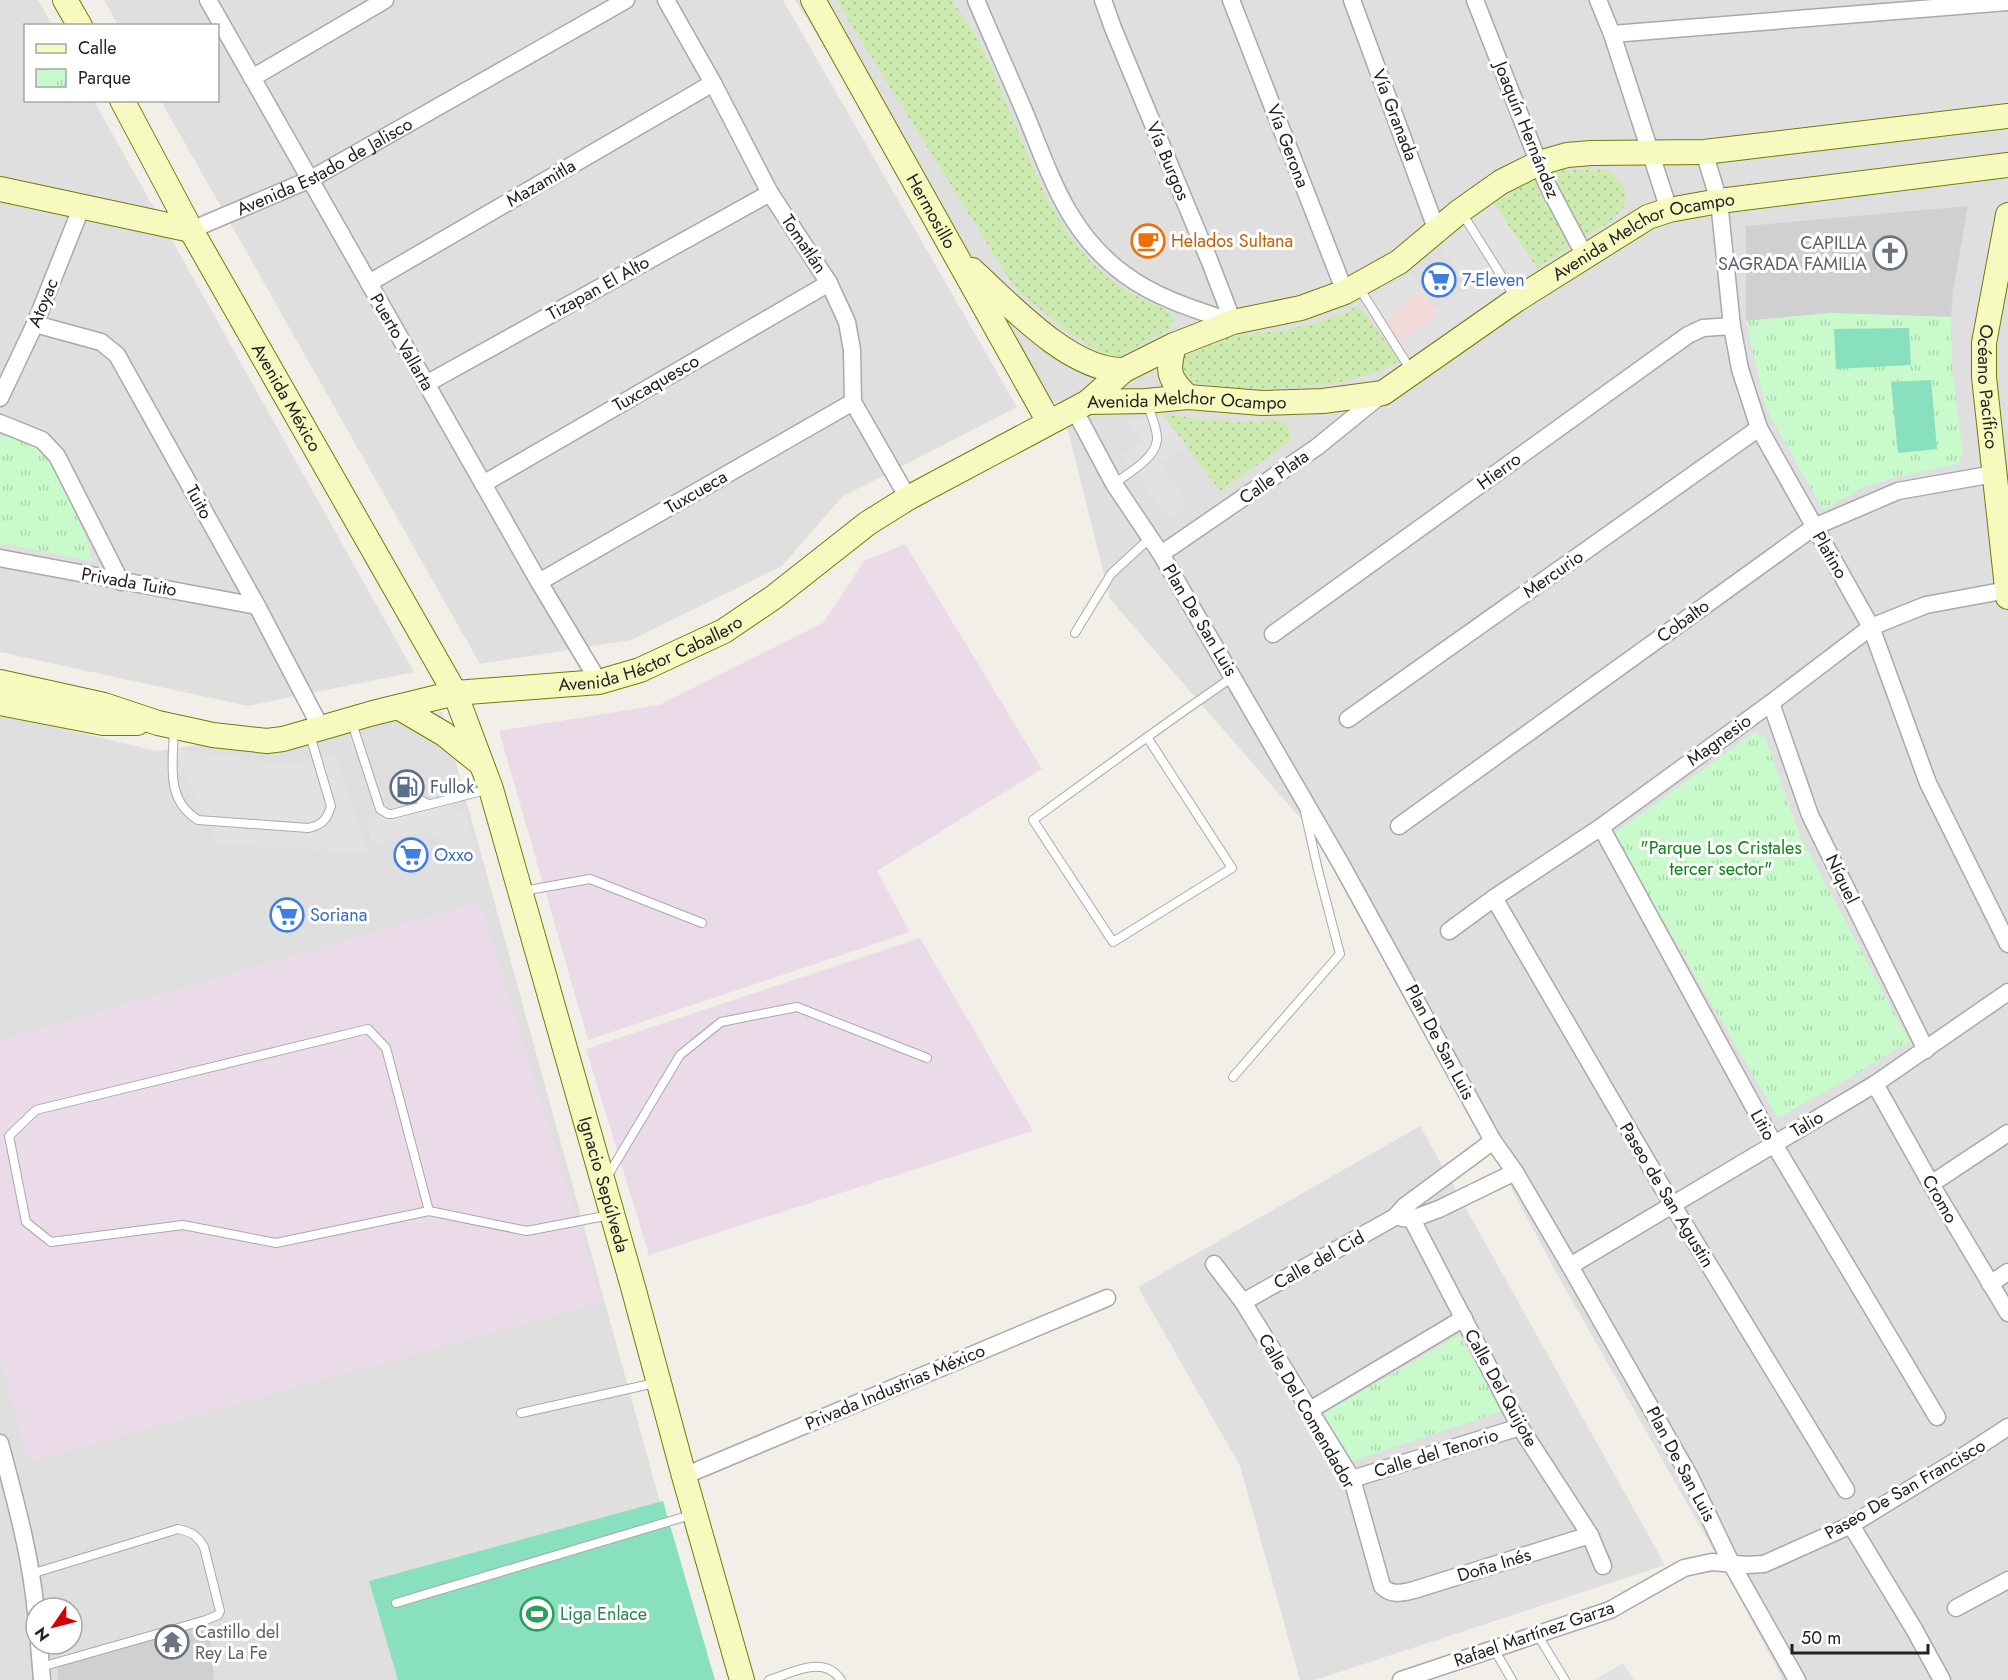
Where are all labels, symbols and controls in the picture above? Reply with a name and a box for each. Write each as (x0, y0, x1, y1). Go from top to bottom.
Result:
legend (24, 24, 219, 102)
text: Calle (78, 35, 117, 61)
street label: Joaquín Hernández (1487, 56, 1567, 203)
text: Parque (78, 65, 131, 91)
street label: Vía Granada (1366, 65, 1424, 165)
street label: Vía Gerona (1260, 100, 1316, 192)
street label: Avenida Estado de Jalisco (233, 111, 417, 222)
street label: Vía Burgos (1140, 118, 1196, 204)
street label: Mazamitla (502, 153, 580, 213)
street label: Hermosillo (900, 169, 963, 254)
street label: Avenida Melchor Ocampo (1547, 186, 1736, 287)
street label: Tomatlán (775, 209, 833, 279)
cafe icon: Helados Sultana (1130, 223, 1166, 259)
place label: Helados Sultana (1171, 228, 1293, 254)
place label: CAPILLA SAGRADA FAMILIA (1718, 230, 1867, 277)
church icon: CAPILLA SAGRADA FAMILIA (1872, 235, 1908, 271)
street label: Tizapan El Alto (542, 249, 654, 327)
supermarket icon: 7-Eleven (1421, 262, 1457, 298)
place label: 7-Eleven (1462, 267, 1525, 293)
street label: Atoyac (21, 275, 65, 331)
street label: Puerto Vallarta (364, 288, 440, 396)
street label: Océano Pacífico (1970, 322, 2005, 450)
street label: Avenida México (245, 339, 328, 457)
street label: Tuxcaquesco (608, 348, 704, 418)
street label: Avenida Melchor Ocampo (1087, 384, 1287, 416)
street label: Calle Plata (1234, 444, 1314, 510)
street label: Hierro (1472, 446, 1526, 496)
street label: Tuxcueca (660, 464, 732, 520)
street label: Tuito (179, 480, 219, 524)
street label: Platino (1806, 526, 1854, 584)
street label: Mercurio (1517, 544, 1589, 604)
street label: Plan De San Luis (1156, 559, 1244, 681)
street label: Privada Tuito (79, 561, 179, 603)
street label: Cobalto (1651, 593, 1715, 649)
street label: Avenida Héctor Caballero (557, 609, 748, 698)
street label: Magnesio (1681, 708, 1757, 772)
fuel station icon: Fullok (389, 769, 425, 805)
place label: Fullok (430, 774, 474, 800)
park label: "Parque Los Cristales tercer sector" (1640, 835, 1802, 882)
supermarket icon: Oxxo (393, 837, 429, 873)
place label: Oxxo (434, 842, 474, 868)
street label: Níquel (1819, 850, 1865, 908)
supermarket icon: Soriana (269, 897, 305, 933)
place label: Soriana (310, 902, 367, 928)
street label: Plan De San Luis (1399, 980, 1481, 1104)
street label: Talio (1786, 1104, 1828, 1144)
street label: Litio (1744, 1105, 1782, 1145)
street label: Ignacio Sepúlveda (572, 1114, 636, 1256)
street label: Paseo de San Agustin (1613, 1117, 1721, 1273)
street label: Cromo (1916, 1170, 1964, 1228)
street label: Calle del Cid (1269, 1224, 1369, 1296)
street label: Calle Del Quijote (1458, 1324, 1544, 1452)
street label: Calle Del Comendador (1252, 1329, 1362, 1494)
street label: Privada Industrias México (801, 1337, 989, 1437)
street label: Plan De San Luis (1640, 1402, 1722, 1526)
street label: Calle del Tenorio (1371, 1422, 1502, 1484)
street label: Paseo De San Francisco (1820, 1432, 1990, 1546)
street label: Doña Inés (1454, 1541, 1534, 1589)
street label: Rafael Martínez Garza (1450, 1594, 1618, 1674)
north arrow (24, 1596, 84, 1656)
sports icon: Liga Enlace (519, 1596, 555, 1632)
place label: Liga Enlace (560, 1601, 647, 1627)
scale bar (1792, 1617, 1928, 1655)
place label: Castillo del Rey La Fe (195, 1619, 279, 1666)
text: N (29, 1623, 55, 1646)
temple icon: Castillo del Rey La Fe (154, 1624, 190, 1660)
text: 50 m (1801, 1625, 1841, 1651)

